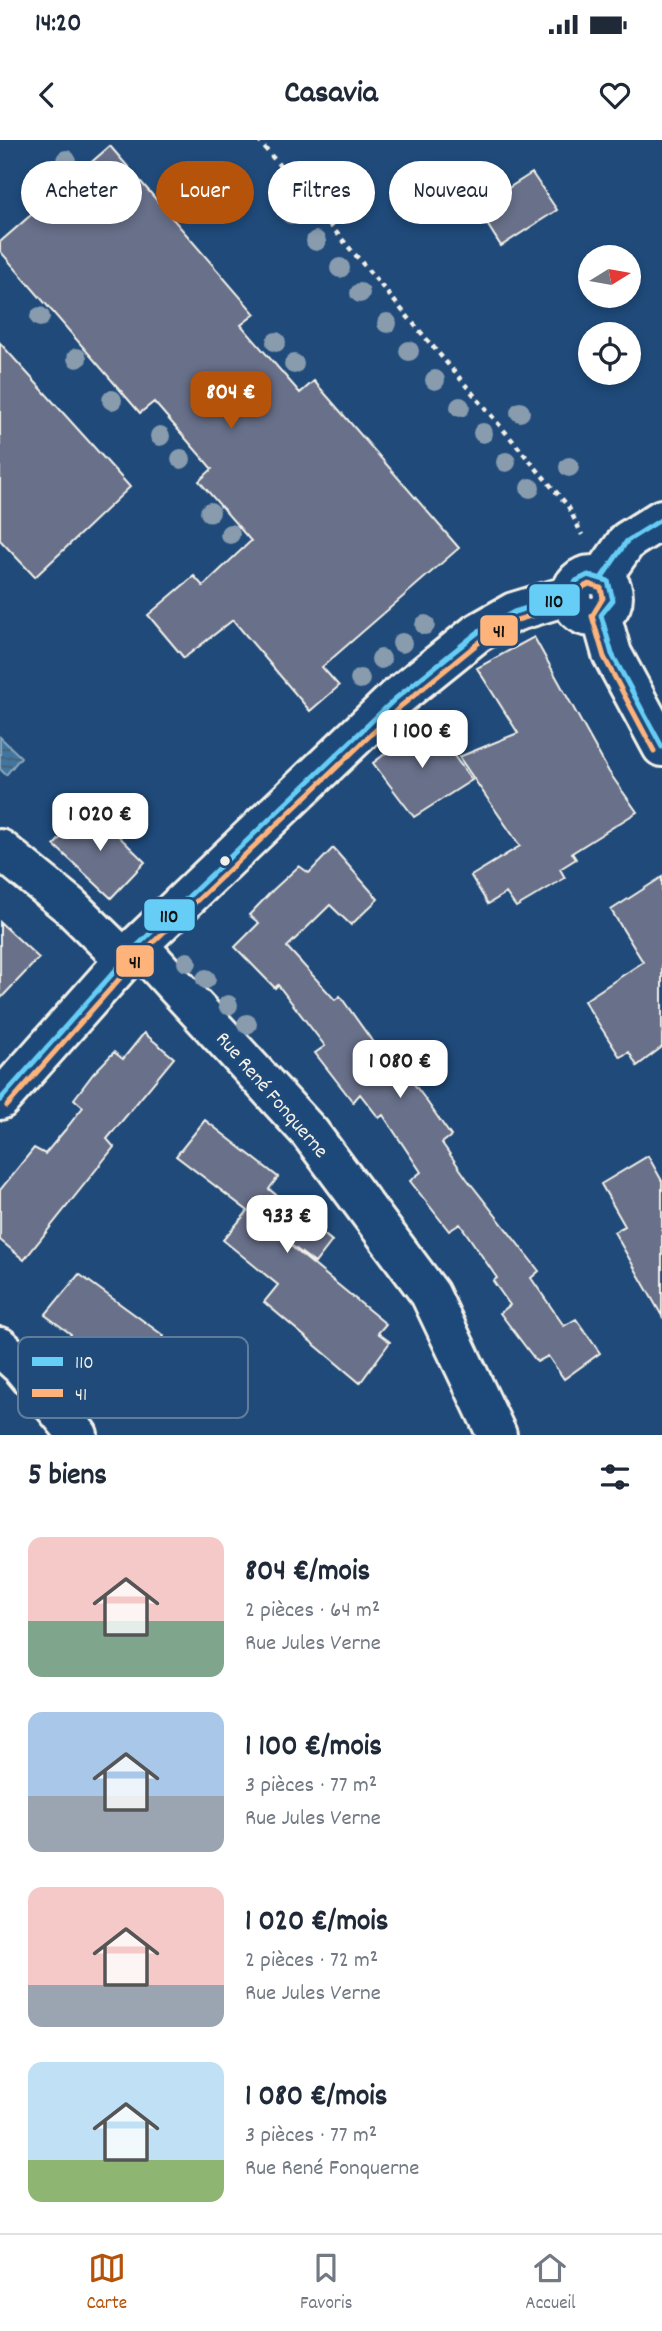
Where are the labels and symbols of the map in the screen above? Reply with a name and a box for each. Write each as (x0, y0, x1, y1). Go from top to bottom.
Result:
north arrow (578, 245, 640, 308)
pin: 804 € (182, 372, 280, 431)
line badge: 110 (528, 583, 581, 617)
text: 110 (545, 590, 563, 617)
line badge: 41 (479, 614, 519, 647)
text: 41 (493, 620, 505, 647)
pin: 1 100 € (357, 710, 487, 770)
pin: 1 020 € (35, 794, 165, 853)
unlabelled marker (218, 854, 232, 868)
line badge: 110 (143, 898, 196, 932)
text: 110 (160, 905, 178, 932)
line badge: 41 (115, 944, 155, 978)
text: 41 (129, 951, 141, 978)
street label: Rue René Fonquerne (207, 1026, 334, 1166)
pin: 1 080 € (335, 1040, 465, 1100)
pin: 933 € (238, 1196, 336, 1255)
legend (18, 1337, 248, 1418)
text: 110 (75, 1351, 94, 1378)
text: 41 (75, 1383, 87, 1410)

